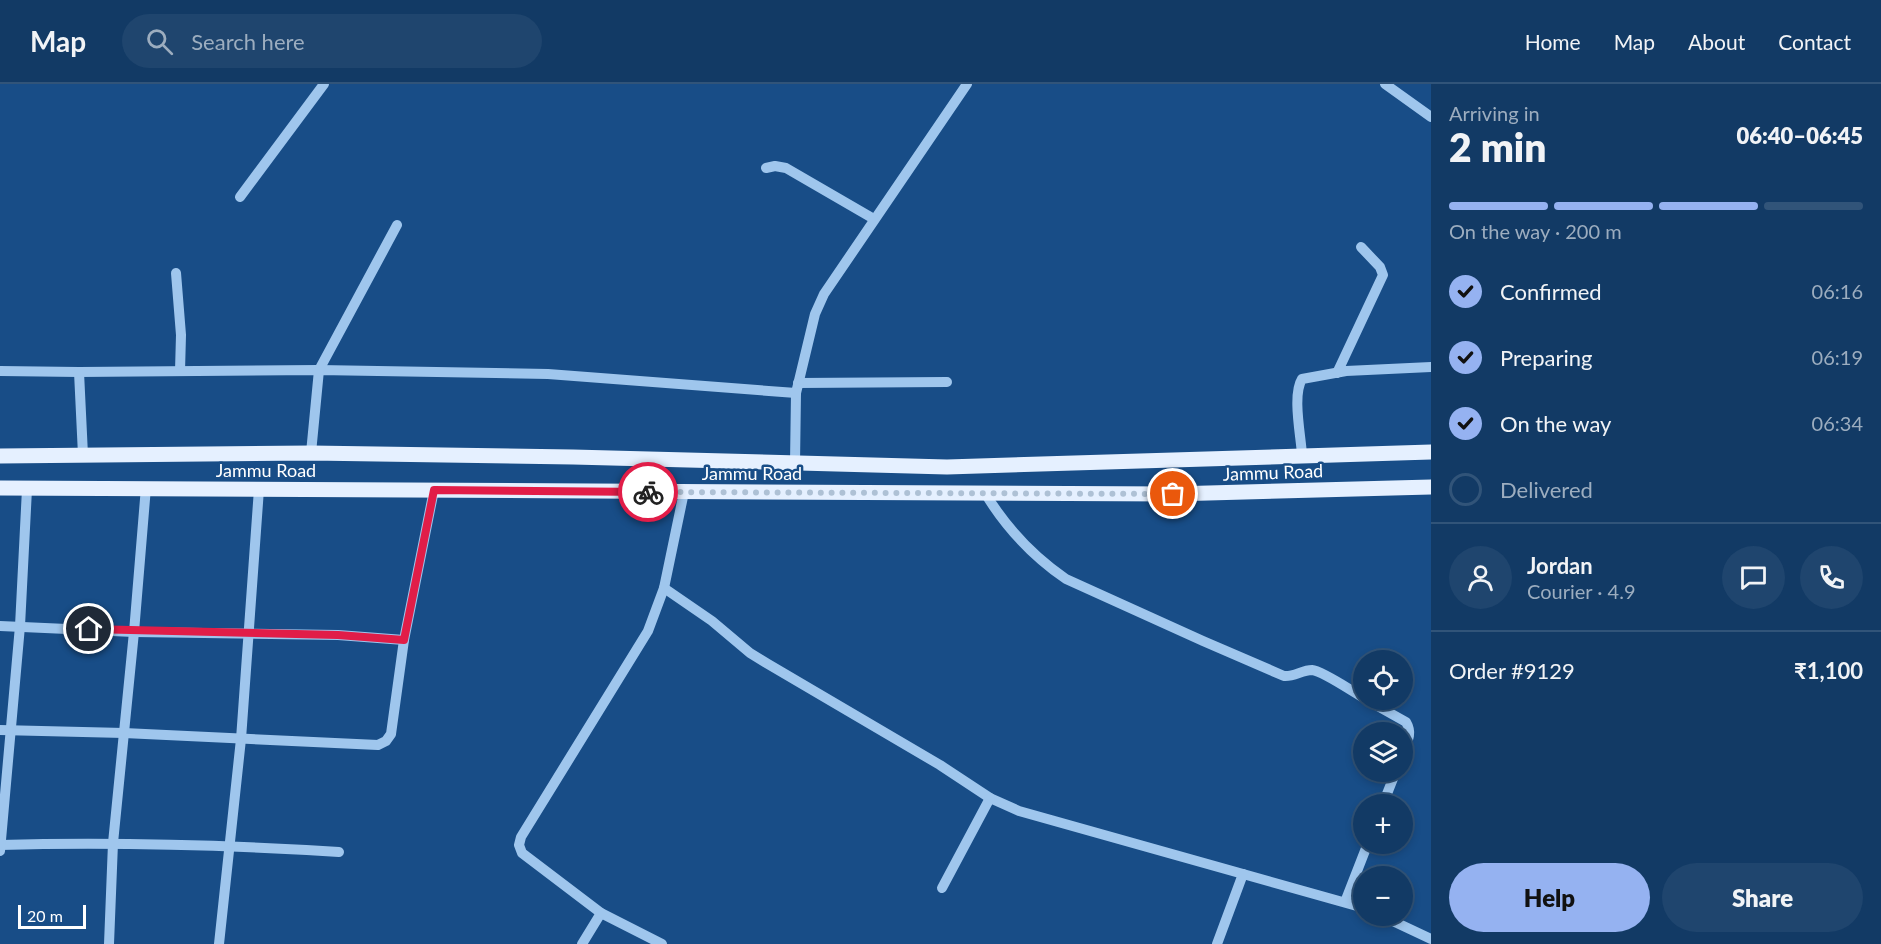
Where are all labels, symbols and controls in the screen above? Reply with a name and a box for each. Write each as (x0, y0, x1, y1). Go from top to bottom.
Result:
search box (122, 14, 542, 68)
text: Map (30, 24, 86, 58)
icon: search (143, 25, 176, 58)
text: Search here (191, 28, 305, 55)
text: Home (1525, 29, 1581, 54)
text: Map (1614, 29, 1655, 54)
text: About (1688, 29, 1745, 54)
text: Contact (1778, 29, 1851, 54)
text: Arriving in (1449, 101, 1540, 125)
text: 06:40–06:45 (1737, 122, 1863, 149)
text: 2 min (1449, 124, 1546, 170)
text: On the way · 200 m (1449, 219, 1622, 243)
icon: check (1449, 275, 1482, 308)
text: Confirmed (1500, 278, 1602, 305)
text: 06:16 (1812, 279, 1863, 303)
icon: check (1449, 341, 1482, 374)
text: Preparing (1500, 344, 1592, 371)
text: 06:19 (1812, 345, 1863, 369)
icon: check (1449, 407, 1482, 440)
text: On the way (1500, 410, 1611, 437)
text: 06:34 (1812, 411, 1863, 435)
street label: Jammu Road (216, 459, 316, 481)
street label: Jammu Road (1222, 459, 1324, 485)
courier (618, 462, 678, 522)
street label: Jammu Road (702, 462, 802, 484)
pin (1147, 468, 1198, 519)
icon: bike (632, 476, 665, 509)
text: Delivered (1500, 476, 1593, 503)
icon: bag (1156, 477, 1189, 510)
button: person (1449, 546, 1512, 609)
button: chat (1722, 546, 1785, 609)
button: phone (1800, 546, 1863, 609)
text: Jordan (1527, 552, 1593, 579)
text: Courier · 4.9 (1527, 579, 1636, 603)
pin (63, 603, 114, 654)
icon: home (72, 612, 105, 645)
map controls (1353, 650, 1413, 926)
button: locate (1353, 650, 1413, 710)
text: Order #9129 (1449, 657, 1575, 684)
text: ₹1,100 (1794, 657, 1863, 684)
button: layers (1353, 722, 1413, 782)
button: + (1353, 794, 1413, 854)
button: Help (1449, 863, 1650, 932)
button: Share (1662, 863, 1863, 932)
button: − (1353, 866, 1413, 926)
scale bar (18, 902, 86, 930)
text: 20 m (27, 906, 63, 925)

